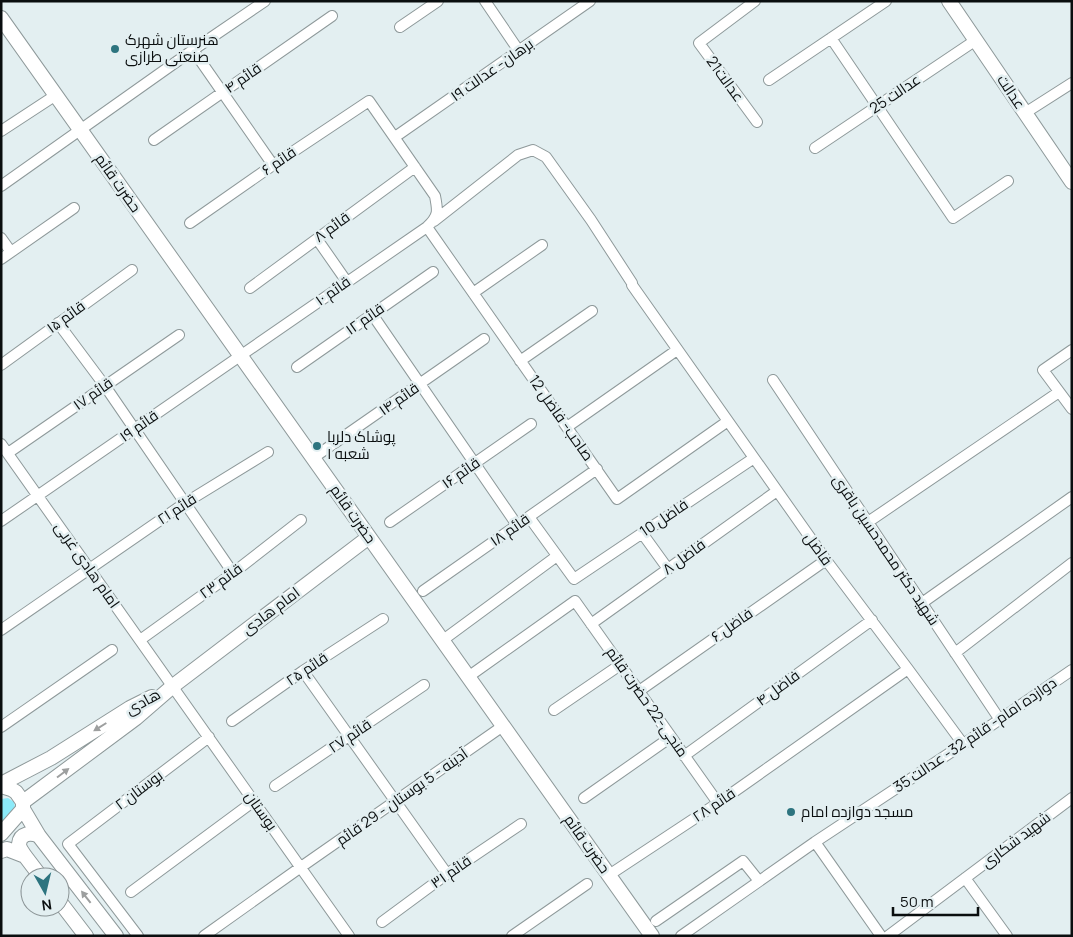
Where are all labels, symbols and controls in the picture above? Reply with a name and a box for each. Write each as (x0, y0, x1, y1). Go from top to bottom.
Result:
place label: هنرستان شهرک صنعتی طرازی (125, 29, 219, 67)
street label: برهان- عدالت ۱۹ (446, 33, 537, 106)
marker: هنرستان شهرک صنعتی طرازی (109, 43, 121, 55)
street label: 21عدالت (702, 52, 749, 106)
street label: قائم ۴ (220, 57, 265, 98)
street label: عدالت 25 (865, 69, 924, 118)
street label: عدالت (992, 70, 1031, 113)
street label: قائم ۶ (257, 141, 300, 180)
street label: حضرت قائم (90, 149, 146, 216)
street label: قائم ۸ (309, 206, 354, 247)
street label: قائم ۱۰ (311, 271, 355, 310)
street label: قائم ۱۵ (42, 295, 89, 338)
street label: قائم ۱۲ (341, 298, 388, 340)
street label: صاحب- فاضل 12 (524, 371, 599, 465)
street label: قائم ۱۷ (68, 372, 117, 415)
street label: قائم ۱۴ (374, 377, 423, 420)
street label: قائم ۱۹ (115, 405, 162, 446)
place label: پوشاک دلربا شعبه ۱ (327, 426, 396, 464)
marker: پوشاک دلربا شعبه ۱ (311, 440, 323, 452)
street label: قائم ۱۶ (437, 452, 484, 493)
street label: شهید دکتر محمدحسین باقری (828, 470, 945, 629)
street label: حضرت قائم (325, 480, 381, 547)
street label: قائم ۲۱ (153, 488, 200, 529)
street label: فاضل 10 (635, 494, 692, 541)
street label: قائم ۱۸ (485, 508, 534, 551)
street label: امام هادی غربی (50, 517, 125, 612)
street label: فاضل (799, 528, 838, 570)
street label: فاضل ۸ (658, 534, 710, 579)
street label: قائم ۲۳ (195, 558, 246, 603)
street label: امام هادی (237, 582, 304, 639)
street label: فاضل ۶ (707, 603, 757, 647)
street label: منجی-22 حضرت قائم (601, 642, 693, 761)
street label: قائم ۲۵ (282, 647, 332, 690)
street label: فاضل ۴ (752, 665, 804, 711)
street label: دوازده امام- قائم 32- عدالت 35 (889, 672, 1061, 797)
street label: هادی (121, 683, 164, 720)
street label: قائم ۲۷ (324, 714, 375, 758)
one-way arrow (93, 723, 107, 732)
street label: آدینه - 5 بوستان - 29 قائم (331, 743, 472, 850)
street label: بوستان ۲ (110, 765, 167, 814)
one-way arrow (56, 768, 70, 778)
street label: قائم ۲۸ (688, 783, 739, 827)
street label: بوستان (240, 787, 283, 835)
place label: مسجد دوازده امام (801, 801, 914, 822)
marker: مسجد دوازده امام (785, 806, 797, 818)
street label: شهید شکاری (977, 807, 1055, 873)
street label: حضرت قائم (559, 810, 615, 877)
street label: قائم ۳۱ (426, 850, 475, 893)
north arrow (20, 867, 70, 917)
scale bar (893, 884, 978, 916)
one-way arrow (81, 891, 92, 904)
text: 50 m (900, 891, 934, 912)
text: N (41, 895, 53, 915)

